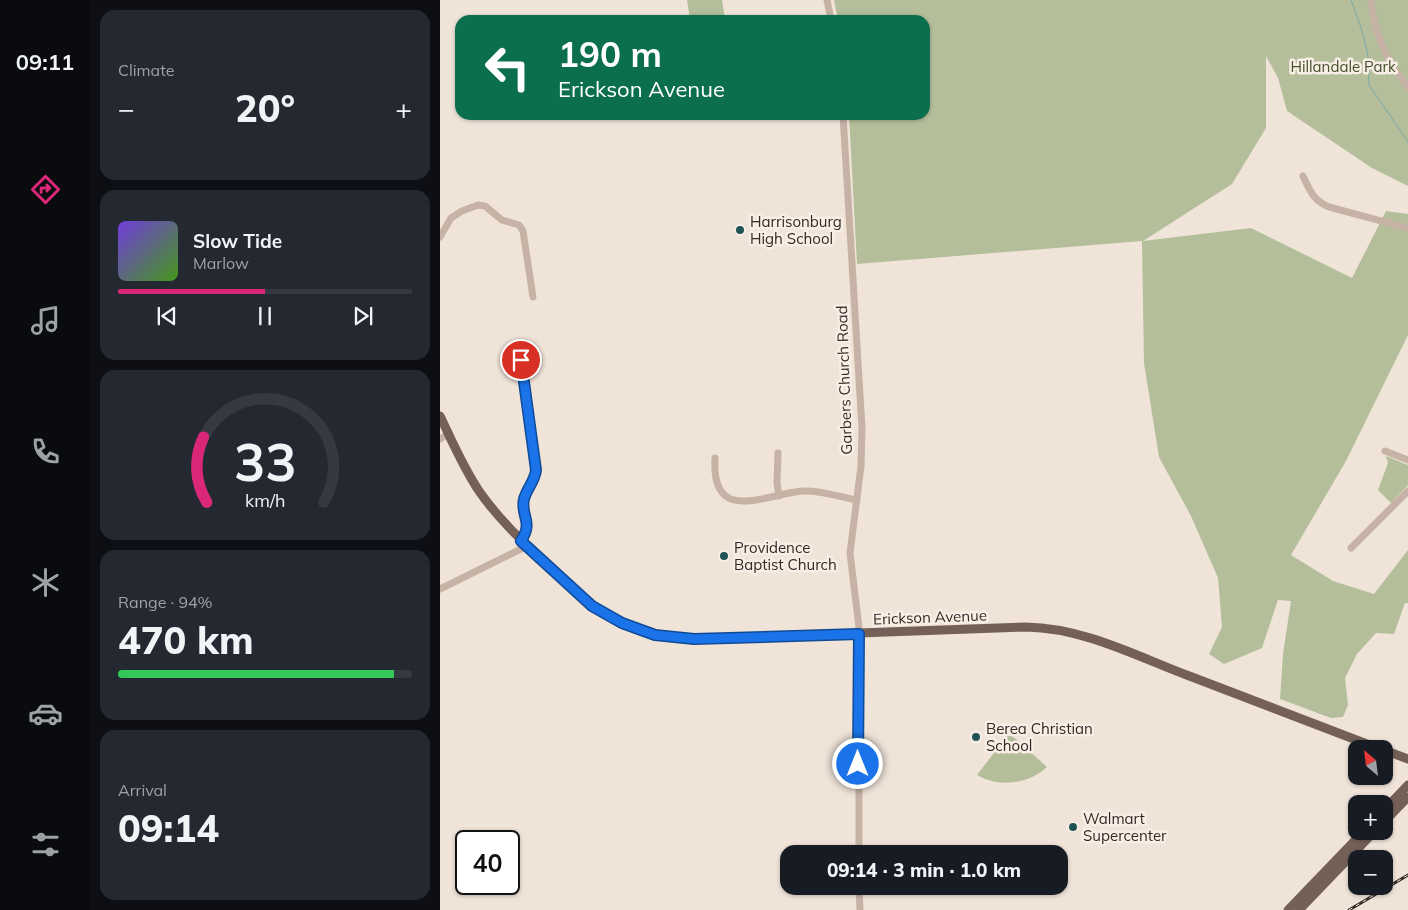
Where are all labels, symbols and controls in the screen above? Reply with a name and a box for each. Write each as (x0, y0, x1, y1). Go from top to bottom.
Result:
text: 190 m (558, 32, 662, 76)
icon: left (475, 35, 540, 100)
text: 09:11 (16, 48, 74, 76)
park label: Hillandale Park (1290, 57, 1396, 76)
text: Climate (118, 60, 174, 80)
text: Erickson Avenue (558, 75, 725, 103)
text: 20° (235, 84, 295, 132)
text: − (118, 91, 135, 126)
text: + (395, 91, 412, 126)
icon: directions (28, 172, 63, 207)
place label: Harrisonburg High School (750, 212, 842, 248)
marker: Harrisonburg High School (734, 224, 746, 236)
text: Slow Tide (193, 229, 282, 253)
text: Marlow (193, 253, 249, 273)
icon: previous (153, 302, 181, 330)
icon: pause (251, 302, 279, 330)
icon: next (349, 302, 377, 330)
icon: music (28, 303, 63, 338)
street label: Garbers Church Road (832, 305, 856, 455)
pin (500, 339, 542, 381)
icon: arrive (507, 346, 535, 374)
text: 33 (234, 429, 296, 494)
icon: phone (28, 434, 63, 469)
text: km/h (245, 489, 285, 511)
place label: Providence Baptist Church (734, 538, 837, 574)
marker: Providence Baptist Church (718, 550, 730, 562)
icon: climate (28, 565, 63, 600)
text: Range · 94% (118, 592, 213, 612)
street label: Erickson Avenue (873, 606, 987, 628)
text: 470 km (118, 616, 254, 664)
icon: car (28, 696, 63, 731)
place label: Berea Christian School (986, 719, 1093, 755)
marker: Berea Christian School (970, 731, 982, 743)
position arrow (831, 737, 883, 789)
north arrow (1348, 740, 1392, 785)
map controls (1348, 740, 1393, 895)
text: Arrival (118, 780, 167, 800)
button: + (1348, 795, 1393, 840)
text: 09:14 (118, 804, 219, 852)
place label: Walmart Supercenter (1083, 809, 1167, 845)
marker: Walmart Supercenter (1067, 821, 1079, 833)
icon: filters (28, 827, 63, 862)
speed limit sign: 40 (455, 830, 520, 895)
button: − (1348, 850, 1393, 895)
text: 09:14 · 3 min · 1.0 km (827, 858, 1021, 882)

